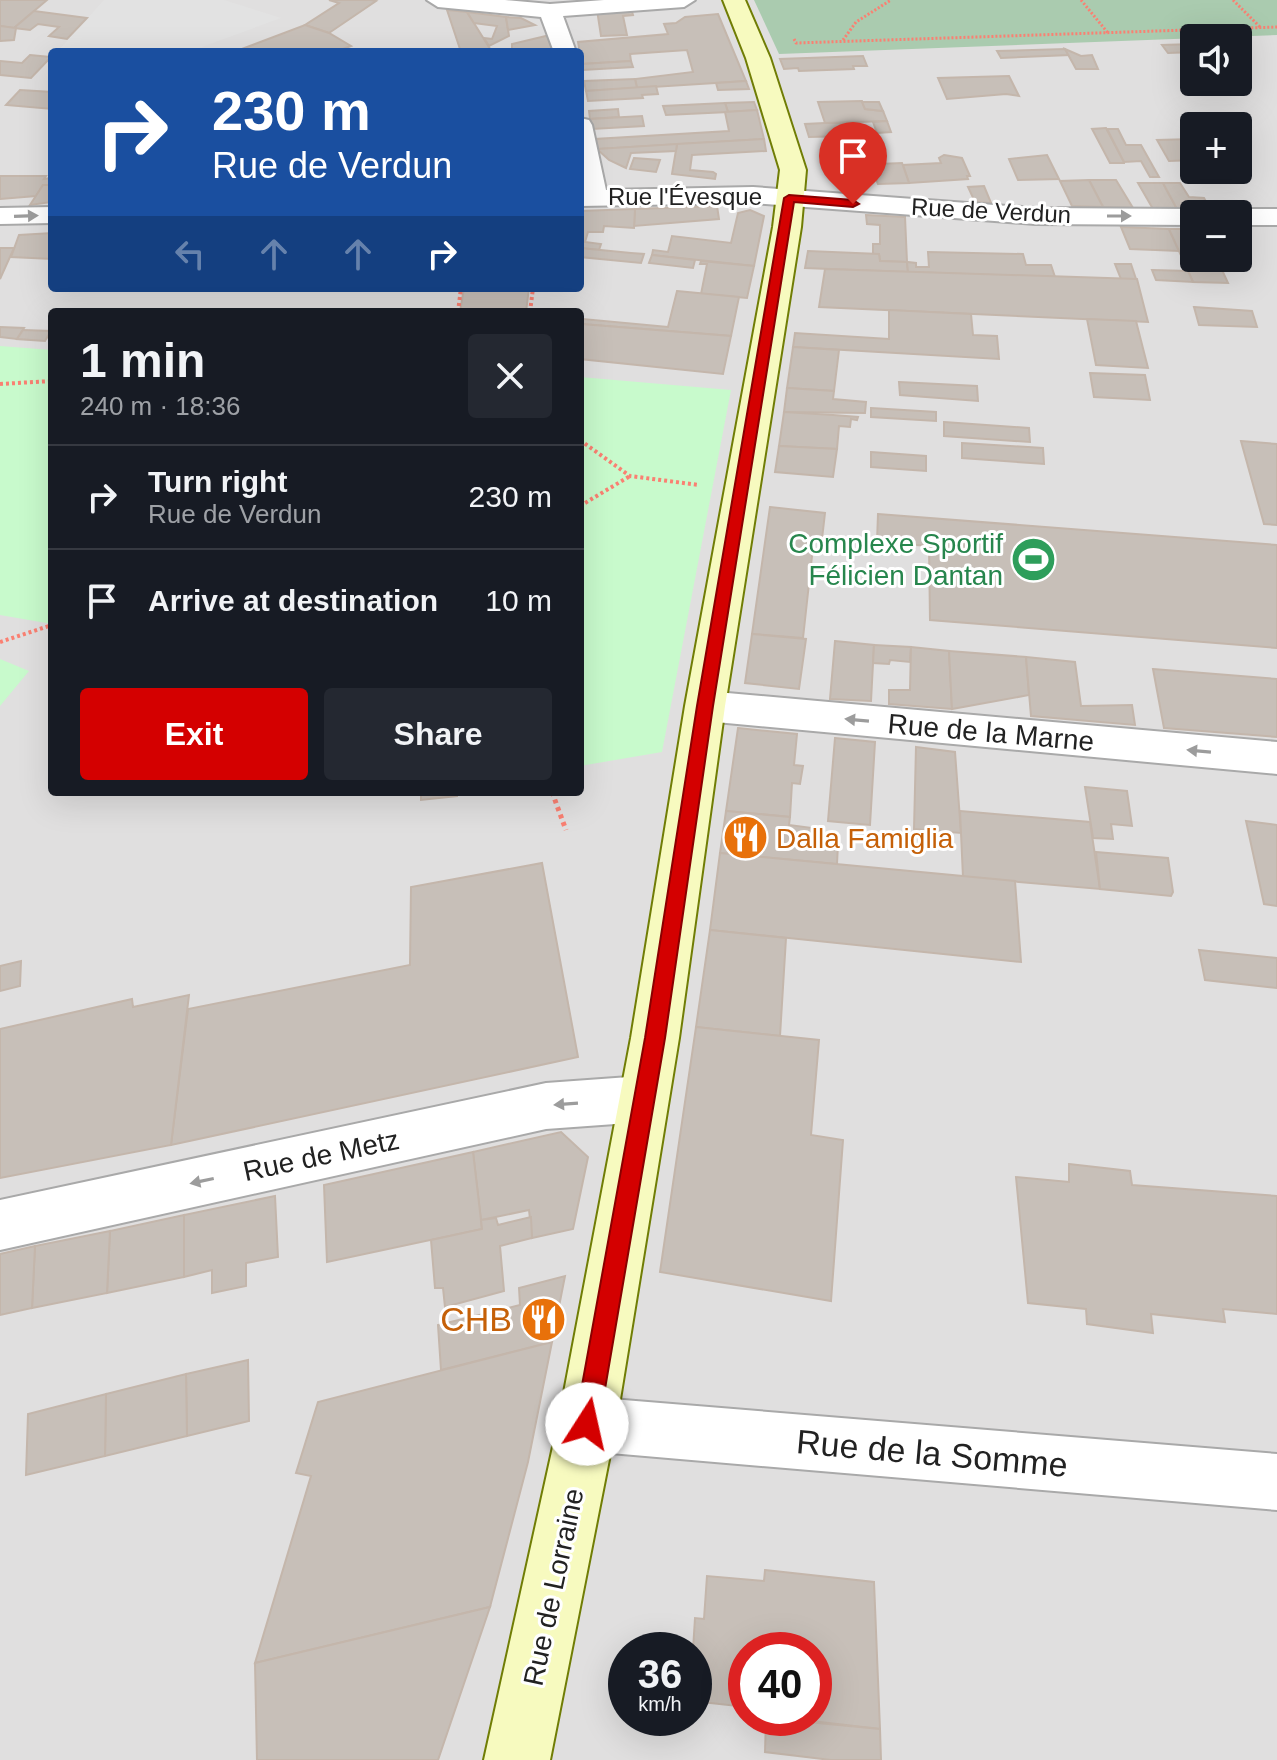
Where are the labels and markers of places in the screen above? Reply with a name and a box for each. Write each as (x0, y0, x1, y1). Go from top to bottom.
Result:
pin (819, 122, 887, 204)
place label: Complexe Sportif Félicien Dantan (788, 528, 1003, 591)
sports icon: Complexe Sportif Félicien Dantan (1010, 535, 1058, 583)
restaurant icon: Dalla Famiglia (721, 814, 769, 862)
place label: Dalla Famiglia (776, 823, 954, 854)
restaurant icon: CHB (519, 1295, 567, 1343)
place label: CHB (440, 1300, 512, 1338)

